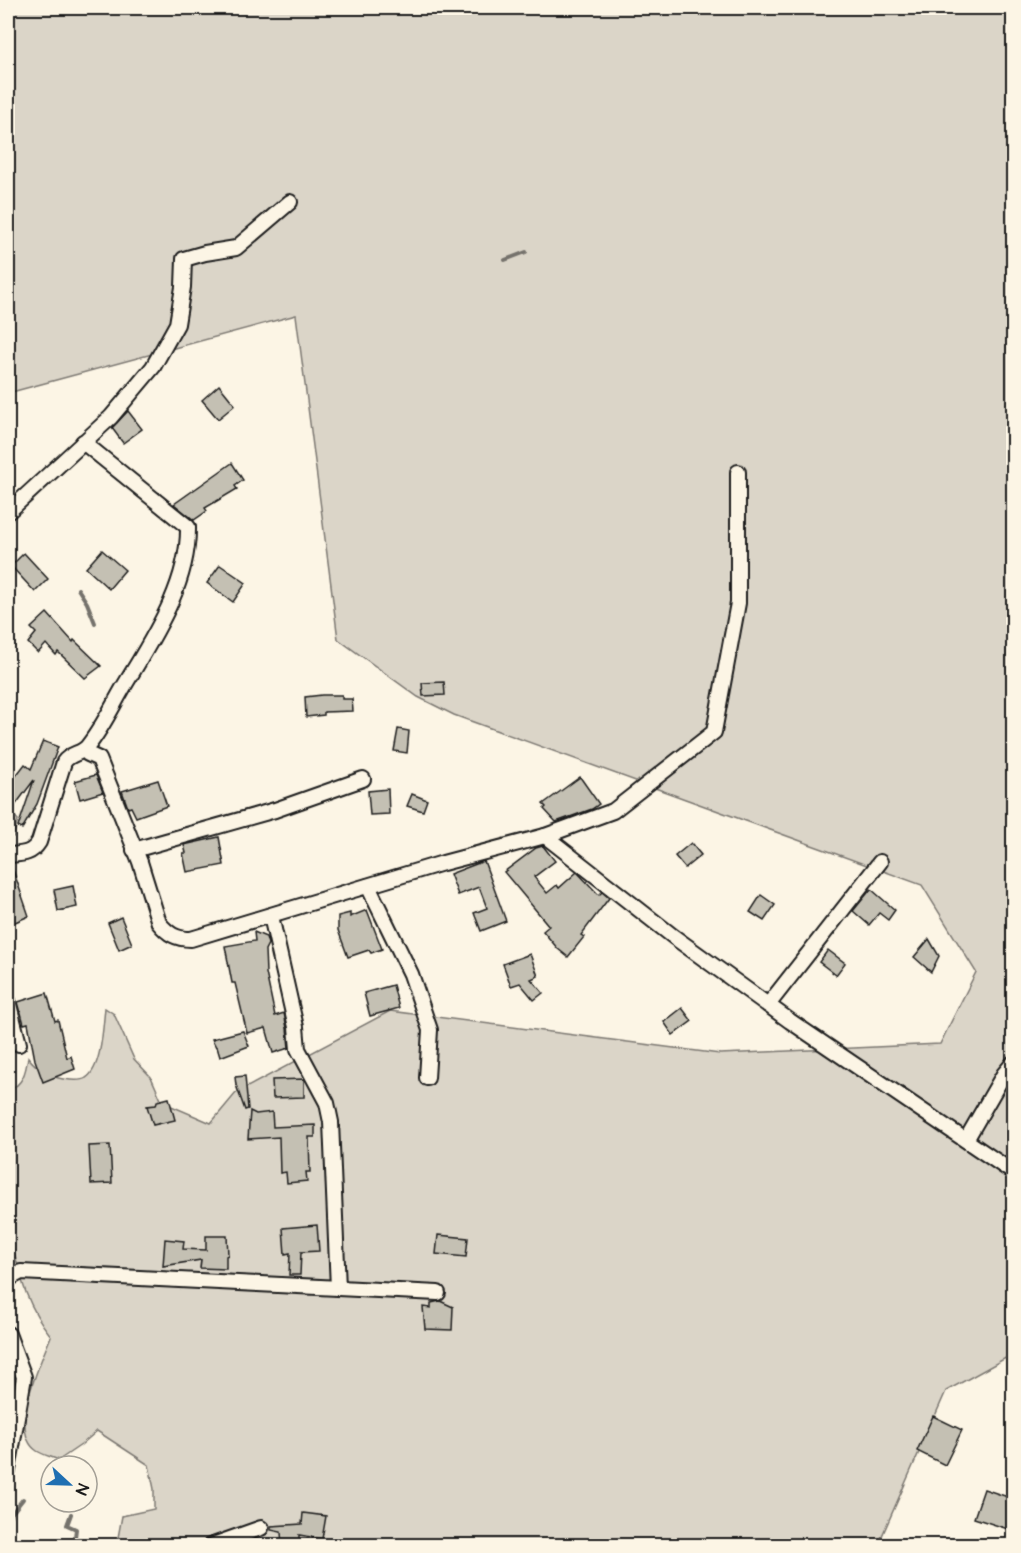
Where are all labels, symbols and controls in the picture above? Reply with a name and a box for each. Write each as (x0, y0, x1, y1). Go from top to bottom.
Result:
north arrow (39, 1454, 99, 1514)
text: N (70, 1480, 94, 1498)

